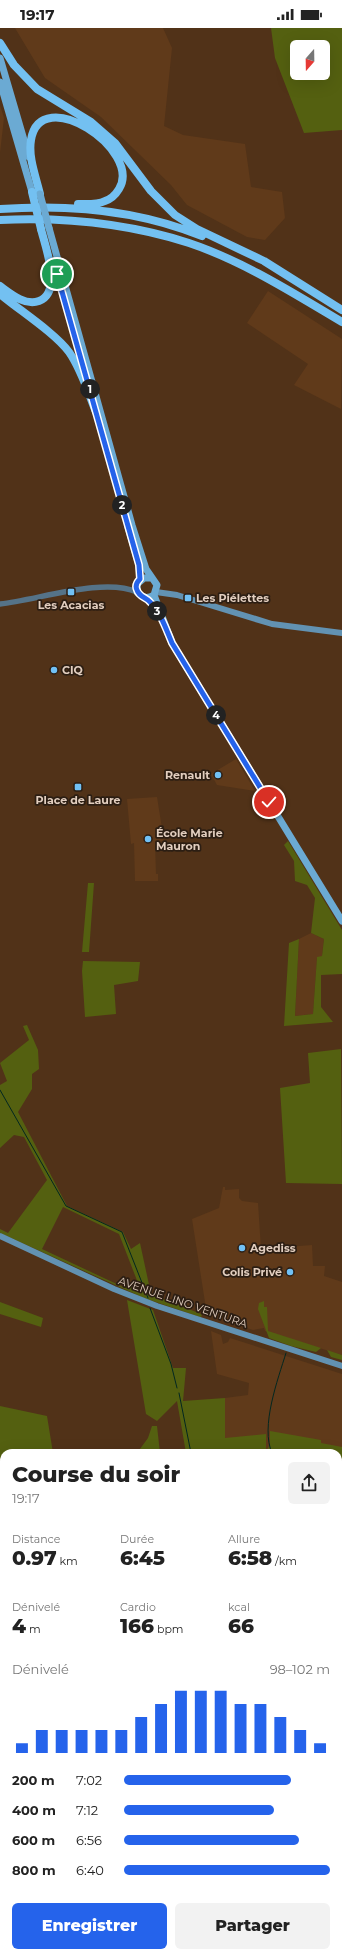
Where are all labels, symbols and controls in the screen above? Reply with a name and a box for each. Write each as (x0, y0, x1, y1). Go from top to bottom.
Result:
text: 19:17 (20, 5, 55, 24)
north arrow (290, 40, 330, 80)
map controls (290, 40, 330, 80)
pin (40, 257, 74, 291)
icon: arrive (46, 263, 68, 285)
pin: 1 (80, 379, 100, 399)
text: 1 (88, 382, 92, 396)
pin: 2 (112, 495, 132, 515)
text: 2 (119, 498, 125, 512)
marker: Les Acacias (66, 587, 76, 597)
place label: Les Piélettes (196, 591, 269, 605)
marker: Les Piélettes (183, 593, 193, 603)
place label: Les Acacias (38, 598, 104, 612)
pin: 3 (147, 601, 167, 621)
text: 3 (154, 604, 160, 618)
place label: CIQ (62, 663, 84, 677)
marker: CIQ (49, 665, 59, 675)
pin: 4 (206, 705, 226, 725)
text: 4 (212, 708, 220, 722)
place label: Renault (165, 768, 210, 782)
marker: Renault (213, 770, 223, 780)
marker: Place de Laure (73, 782, 83, 792)
pin (252, 785, 286, 819)
icon: check (258, 791, 280, 813)
place label: Place de Laure (36, 793, 121, 807)
place label: École Marie Mauron (156, 826, 223, 853)
marker: École Marie Mauron (143, 834, 153, 844)
place label: Agediss (249, 1241, 296, 1255)
marker: Agediss (237, 1243, 247, 1253)
place label: Colis Privé (222, 1265, 282, 1279)
marker: Colis Privé (285, 1267, 295, 1277)
street label: AVENUE LINO VENTURA (117, 1273, 250, 1331)
text: Course du soir (12, 1461, 180, 1488)
button: share (288, 1462, 330, 1504)
text: 19:17 (12, 1490, 40, 1506)
text: Distance (12, 1532, 60, 1546)
text: Durée (120, 1532, 154, 1546)
text: Allure (228, 1532, 260, 1546)
text: 0.97 (12, 1546, 57, 1570)
text: 6:45 (120, 1546, 165, 1570)
text: 6:58 (228, 1546, 272, 1570)
text: km (57, 1554, 78, 1568)
text: /km (272, 1554, 297, 1568)
text: Dénivelé (12, 1600, 60, 1614)
text: Cardio (120, 1600, 156, 1614)
text: kcal (228, 1600, 250, 1614)
text: 4 (12, 1614, 26, 1638)
text: 166 (120, 1614, 154, 1638)
text: 66 (228, 1614, 254, 1638)
text: m (26, 1622, 41, 1636)
text: bpm (154, 1622, 184, 1636)
text: Dénivelé (12, 1661, 69, 1677)
text: 98–102 m (270, 1661, 330, 1677)
text: 200 m (12, 1772, 55, 1788)
text: 7:02 (76, 1772, 102, 1788)
text: 400 m (12, 1802, 56, 1818)
text: 7:12 (76, 1802, 98, 1818)
text: 600 m (12, 1832, 55, 1848)
text: 6:56 (76, 1832, 102, 1848)
text: 800 m (12, 1862, 56, 1878)
text: 6:40 (76, 1862, 104, 1878)
button: Enregistrer (12, 1903, 167, 1949)
button: Partager (175, 1903, 330, 1949)

